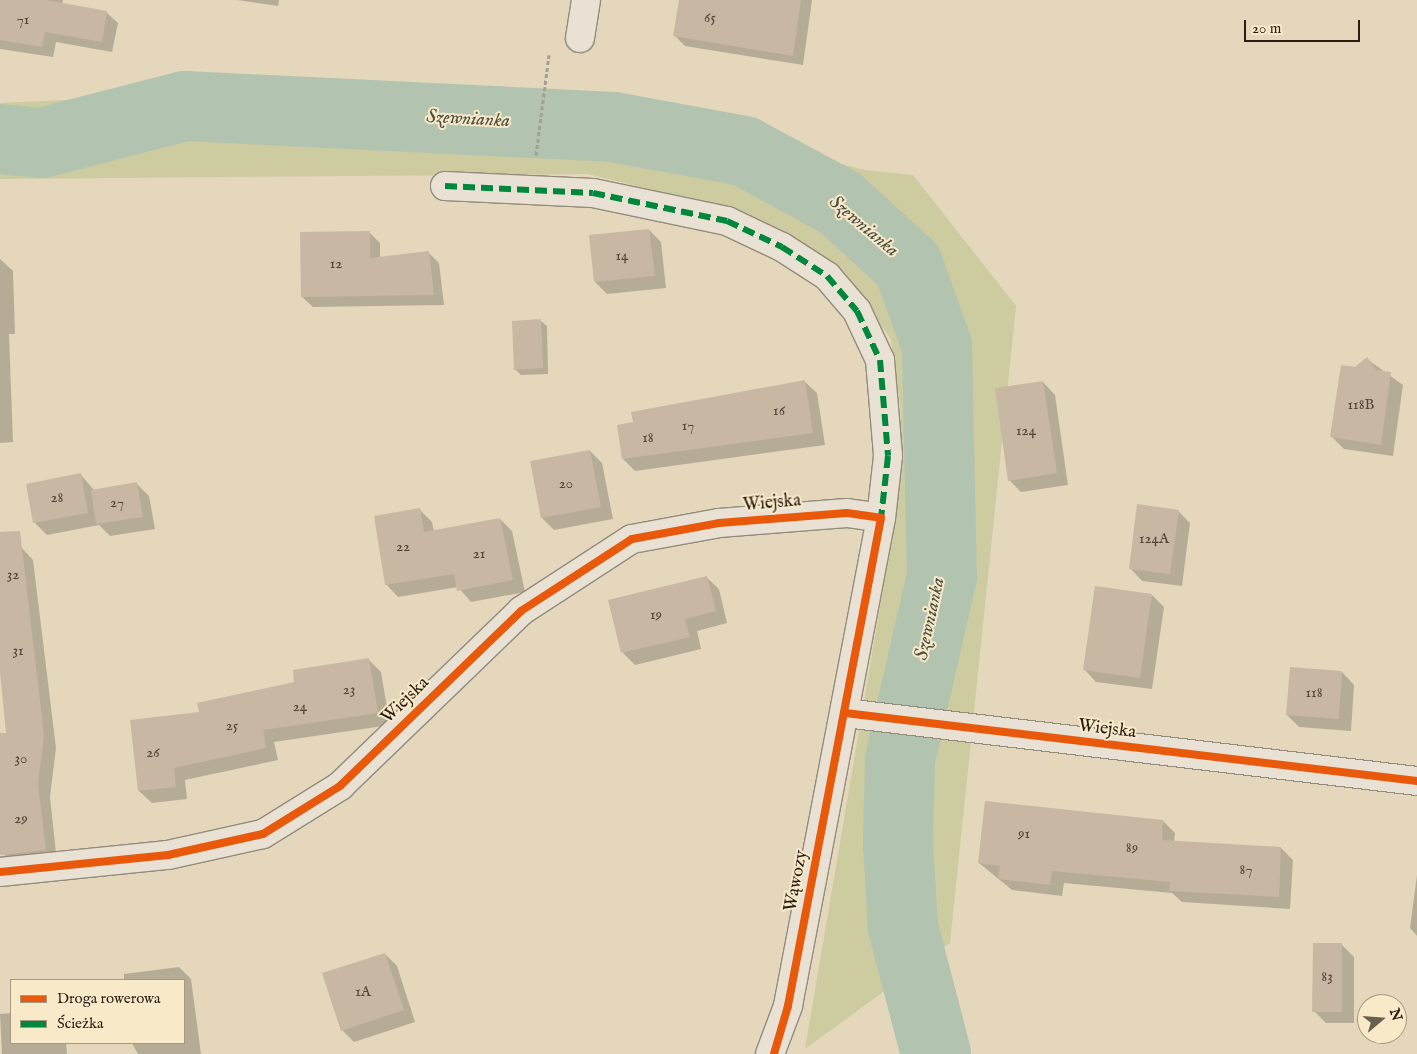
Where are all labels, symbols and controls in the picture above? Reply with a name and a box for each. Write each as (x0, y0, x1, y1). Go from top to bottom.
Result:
house number: 65 (704, 9, 716, 27)
scale bar (1247, 10, 1363, 42)
house number: 71 (17, 11, 29, 29)
text: 20 m (1252, 19, 1281, 38)
water label: Szewnianka (426, 106, 510, 134)
water label: Szewnianka (824, 191, 902, 263)
house number: 14 (616, 247, 628, 265)
house number: 12 (330, 255, 342, 273)
house number: 118B (1348, 396, 1374, 414)
house number: 16 (773, 402, 785, 420)
house number: 17 (682, 417, 694, 435)
house number: 124 (1016, 422, 1036, 440)
house number: 18 (642, 429, 654, 447)
house number: 20 (559, 475, 573, 493)
house number: 28 (51, 489, 63, 507)
street label: Wiejska (742, 491, 802, 517)
house number: 27 (110, 494, 124, 512)
house number: 124A (1139, 530, 1169, 548)
house number: 22 (396, 538, 410, 556)
house number: 21 (473, 545, 485, 563)
house number: 32 (7, 566, 19, 584)
water label: Szewnianka (911, 576, 951, 662)
house number: 19 (650, 606, 662, 624)
house number: 31 (12, 642, 24, 660)
street label: Wiejska (378, 673, 434, 729)
house number: 23 (343, 681, 355, 699)
house number: 118 (1305, 684, 1323, 702)
house number: 24 (293, 698, 307, 716)
street label: Wiejska (1077, 716, 1137, 744)
house number: 25 (226, 717, 238, 735)
house number: 26 (146, 744, 160, 762)
house number: 30 (15, 750, 27, 768)
house number: 29 (14, 810, 28, 828)
house number: 91 (1018, 825, 1030, 843)
house number: 89 (1126, 839, 1138, 857)
street label: Wąwozy (780, 848, 814, 914)
house number: 87 (1240, 861, 1252, 879)
house number: 83 (1321, 968, 1333, 986)
legend (10, 979, 185, 1044)
house number: 1A (355, 983, 371, 1001)
text: Droga rowerowa (57, 989, 160, 1008)
north arrow (1357, 994, 1407, 1044)
text: N (1385, 1006, 1406, 1023)
text: Ścieżka (57, 1014, 103, 1033)

